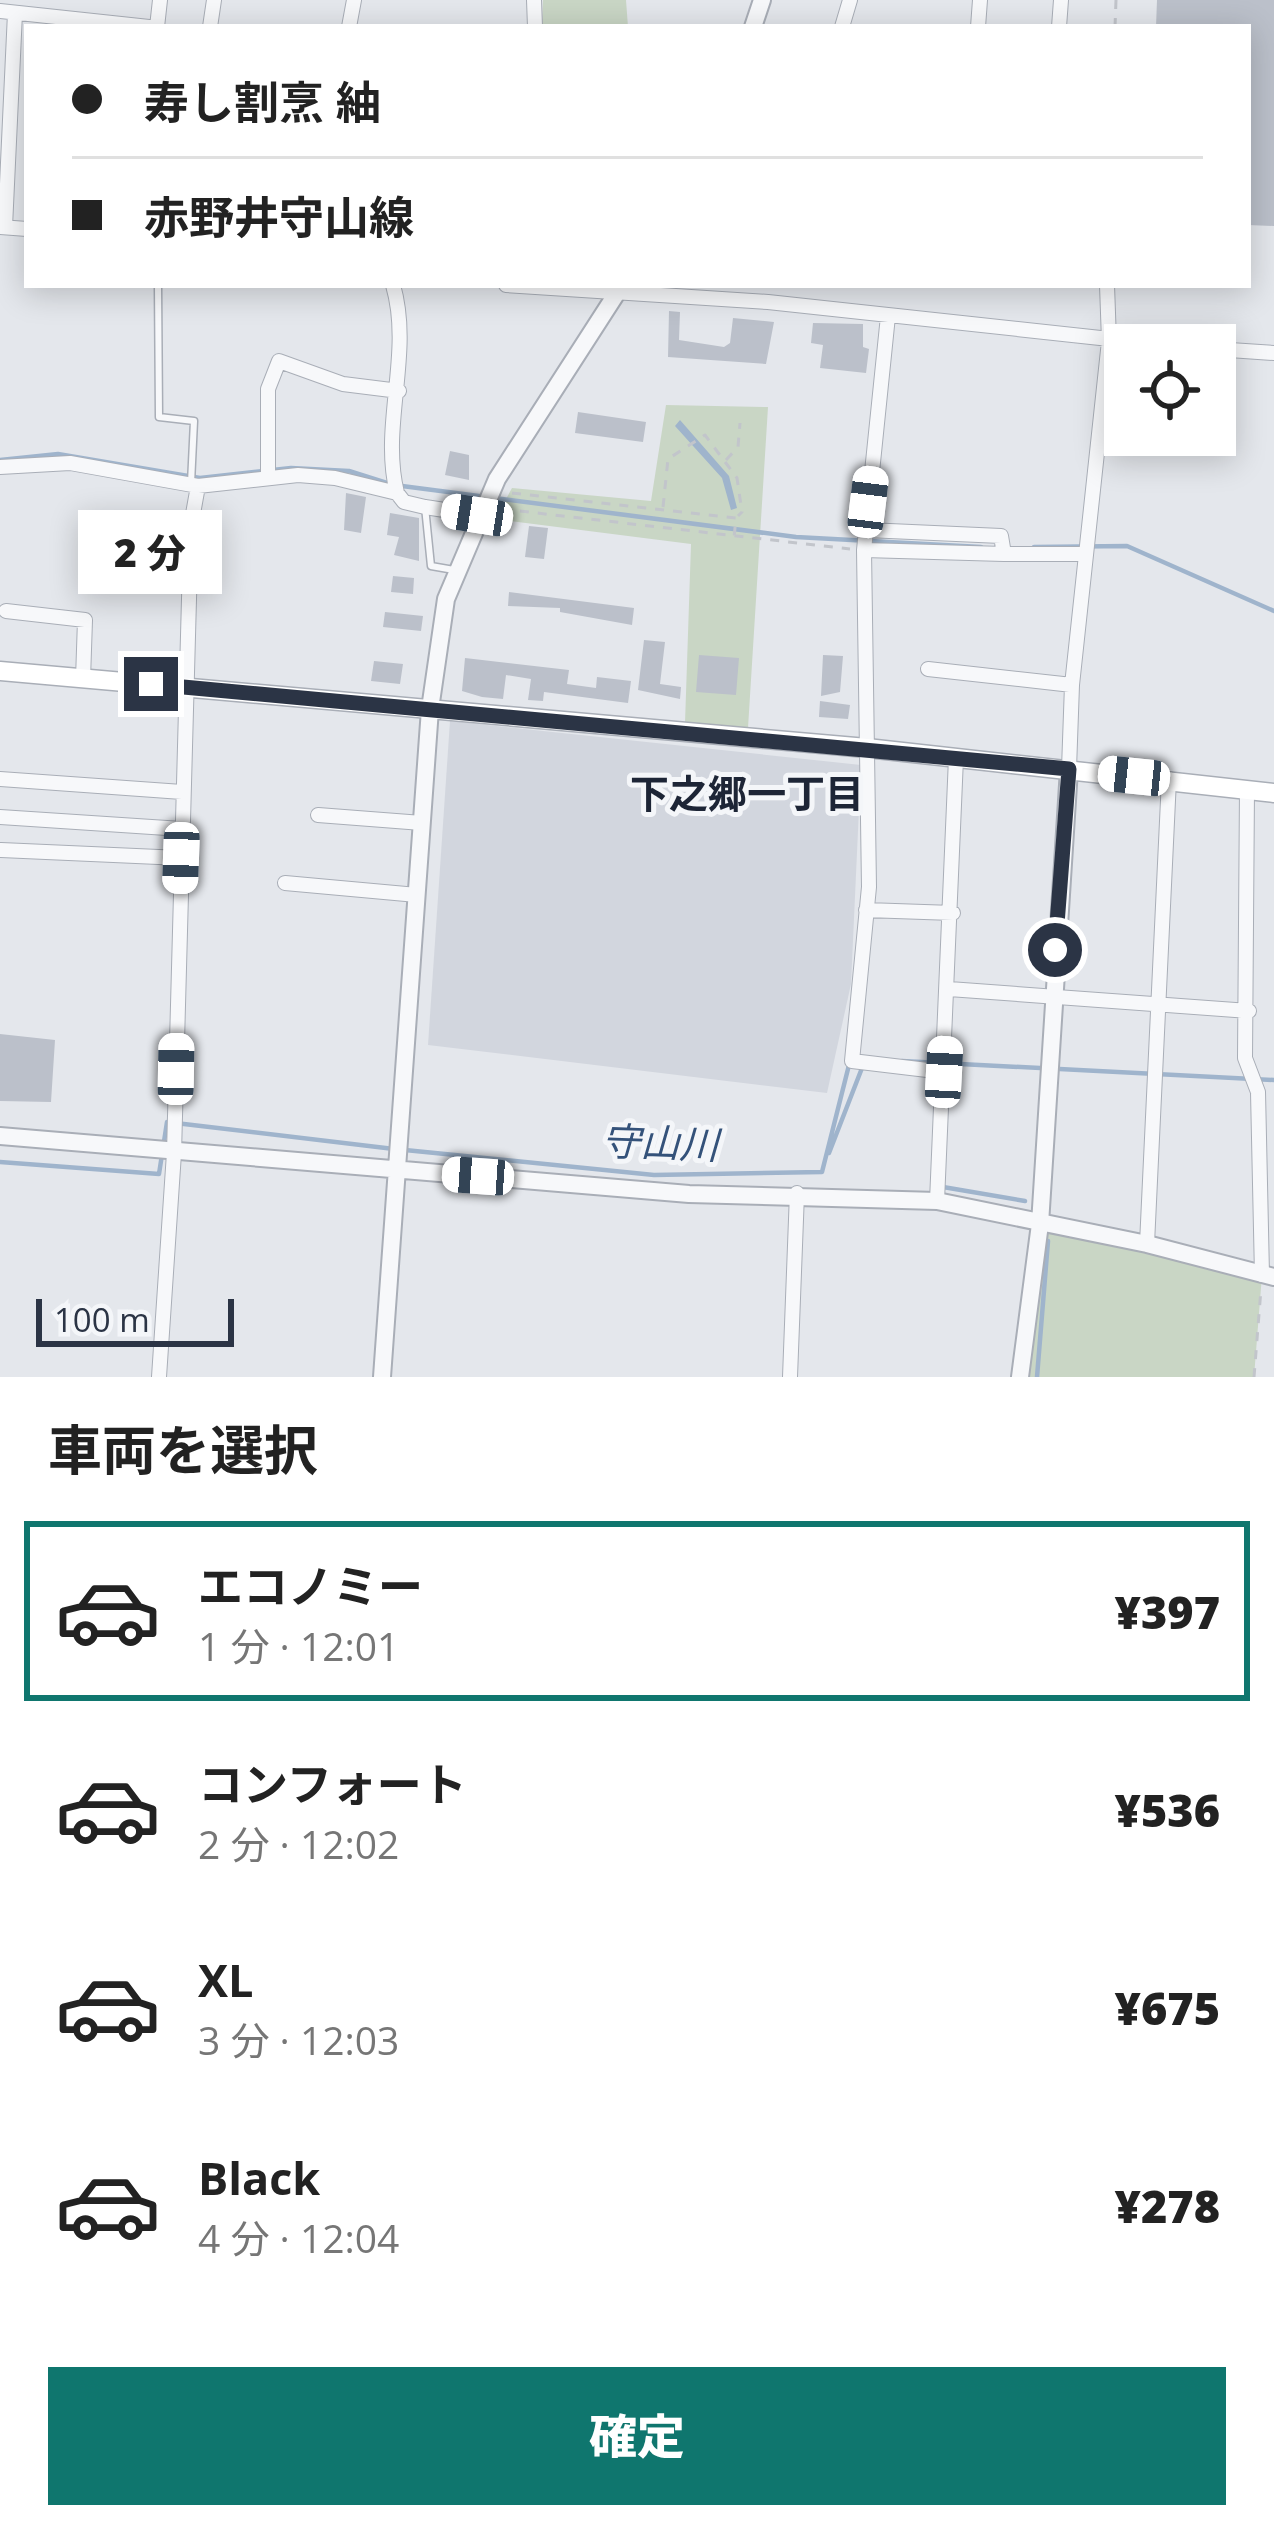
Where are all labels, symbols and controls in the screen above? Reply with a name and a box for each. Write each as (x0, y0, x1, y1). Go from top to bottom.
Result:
text: 寿し割烹 紬 (144, 71, 381, 132)
text: 赤野井守山線 (144, 186, 414, 247)
map controls (1104, 324, 1236, 456)
button: locate (1104, 324, 1236, 456)
car (846, 464, 890, 540)
car (439, 492, 515, 538)
callout: 2 分 (79, 510, 223, 594)
text: 2 分 (114, 525, 186, 578)
route end (124, 657, 178, 711)
car (1096, 754, 1172, 798)
district label: 下之郷一丁目 (630, 766, 864, 819)
car (162, 821, 200, 895)
route start (1028, 923, 1082, 977)
car (157, 1033, 195, 1105)
car (924, 1035, 964, 1109)
water label: 守山川 (601, 1113, 723, 1170)
car (441, 1156, 515, 1196)
scale bar (36, 1293, 234, 1346)
text: 100 m (54, 1297, 150, 1342)
text: 車両を選択 (48, 1412, 318, 1486)
text: エコノミー (198, 1555, 423, 1616)
icon: car (54, 1557, 162, 1665)
text: ¥397 (1115, 1581, 1220, 1642)
text: 1 分 · 12:01 (198, 1619, 399, 1672)
text: コンフォート (198, 1753, 467, 1814)
icon: car (54, 1755, 162, 1863)
text: ¥536 (1115, 1779, 1220, 1840)
text: 2 分 · 12:02 (198, 1817, 399, 1870)
text: XL (198, 1949, 253, 2010)
icon: car (54, 1953, 162, 2061)
text: ¥675 (1115, 1977, 1220, 2038)
text: 3 分 · 12:03 (198, 2013, 399, 2066)
text: Black (198, 2147, 320, 2208)
icon: car (54, 2151, 162, 2259)
text: ¥278 (1115, 2175, 1220, 2236)
text: 4 分 · 12:04 (198, 2211, 399, 2264)
button: 確定 (48, 2367, 1226, 2505)

